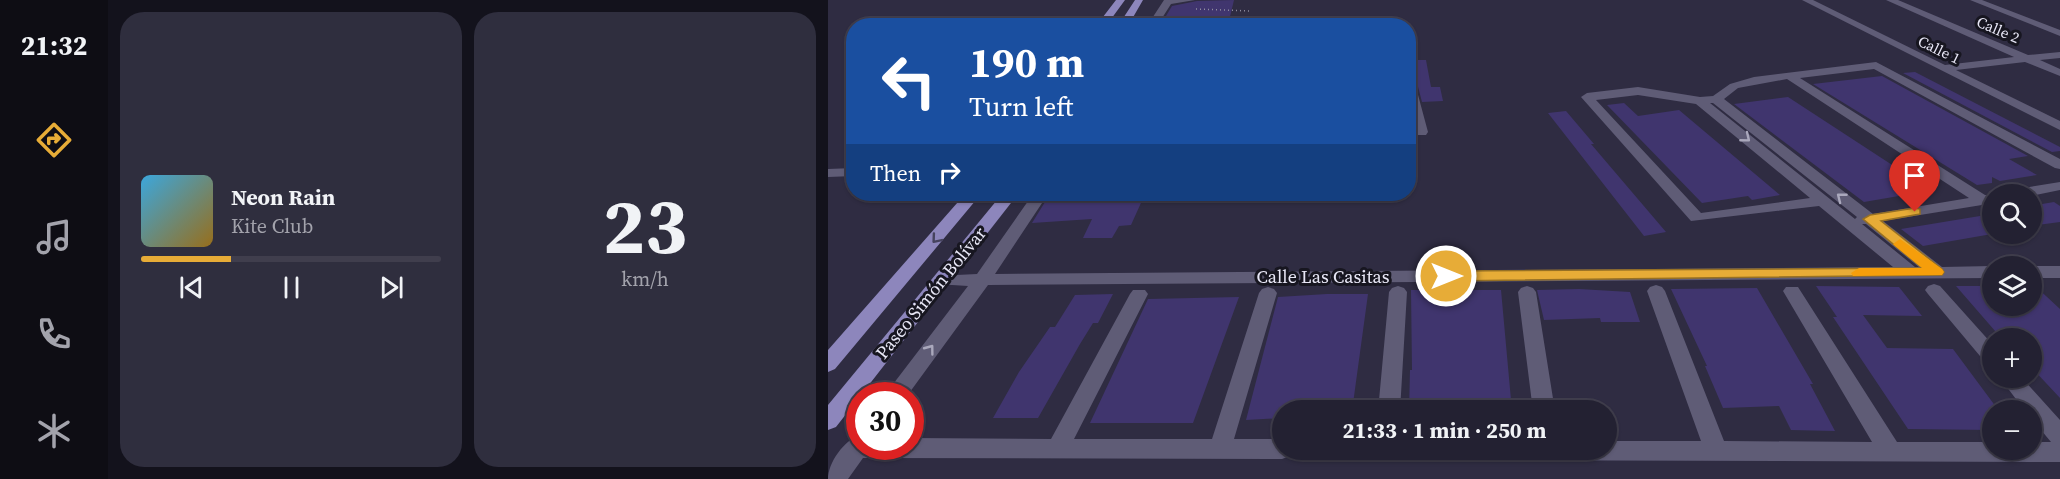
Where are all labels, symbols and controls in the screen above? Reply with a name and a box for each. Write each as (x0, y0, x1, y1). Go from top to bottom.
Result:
street label: Calle 2 (1974, 11, 2023, 48)
text: 21:32 (21, 27, 87, 64)
street label: Calle 1 (1915, 30, 1964, 69)
text: 190 m (969, 33, 1084, 91)
icon: left (870, 42, 948, 120)
text: Turn left (969, 88, 1073, 125)
icon: directions (33, 119, 75, 161)
one-way arrow (1739, 130, 1750, 141)
pin (1889, 150, 1940, 212)
icon: right (933, 156, 966, 189)
text: Then (870, 158, 921, 188)
icon: arrive (1898, 159, 1931, 192)
text: 23 (603, 172, 687, 279)
text: Neon Rain (231, 182, 335, 212)
map controls (1982, 184, 2042, 460)
button: search (1982, 184, 2042, 244)
one-way arrow (1837, 193, 1848, 204)
text: Kite Club (231, 212, 313, 240)
icon: music (33, 216, 75, 258)
street label: Paseo Simón Bolívar (869, 221, 992, 364)
one-way arrow (932, 232, 943, 243)
position arrow (1414, 244, 1478, 308)
button: layers (1982, 256, 2042, 316)
street label: Calle Las Casitas (1256, 264, 1390, 289)
text: km/h (621, 265, 669, 293)
icon: previous (175, 271, 208, 304)
icon: pause (275, 271, 308, 304)
icon: next (375, 271, 408, 304)
icon: phone (33, 313, 75, 355)
button: + (1982, 328, 2042, 388)
one-way arrow (923, 345, 934, 356)
speed limit sign: 30 (846, 382, 924, 460)
button: − (1982, 400, 2042, 460)
icon: climate (33, 410, 75, 452)
text: 21:33 · 1 min · 250 m (1343, 415, 1546, 445)

